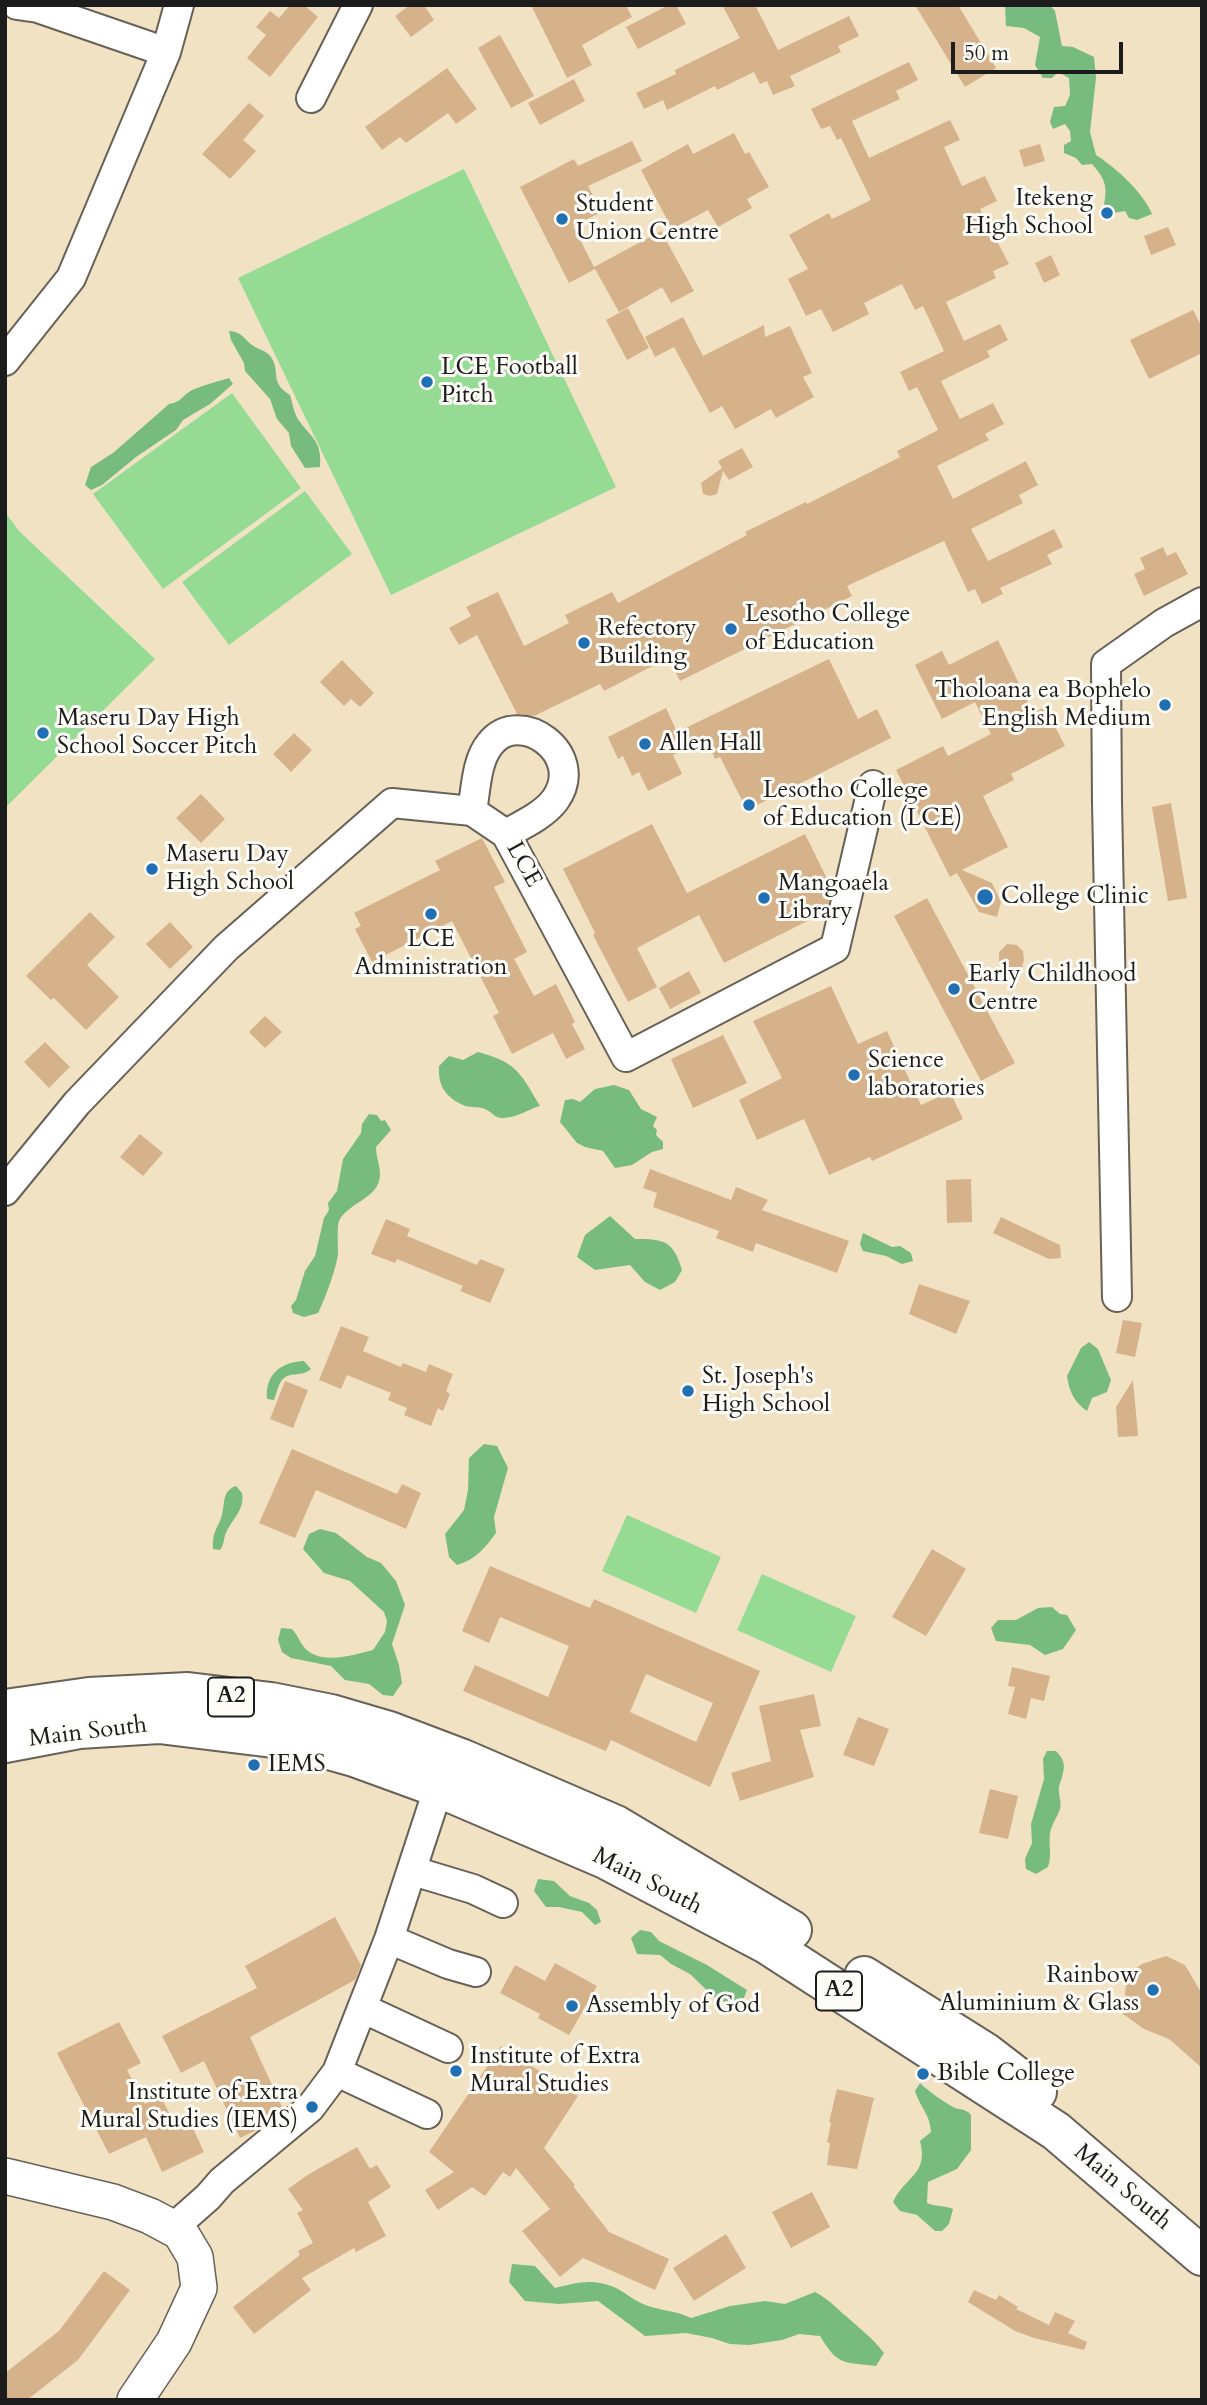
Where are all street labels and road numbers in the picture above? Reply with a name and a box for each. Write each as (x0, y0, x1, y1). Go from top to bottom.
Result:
street label: LCE (499, 837, 547, 893)
road number: A2 (208, 1678, 254, 1716)
street label: Main South (27, 1711, 149, 1755)
street label: Main South (588, 1842, 706, 1922)
road number: A2 (816, 1972, 862, 2010)
street label: Main South (1067, 2139, 1177, 2237)

